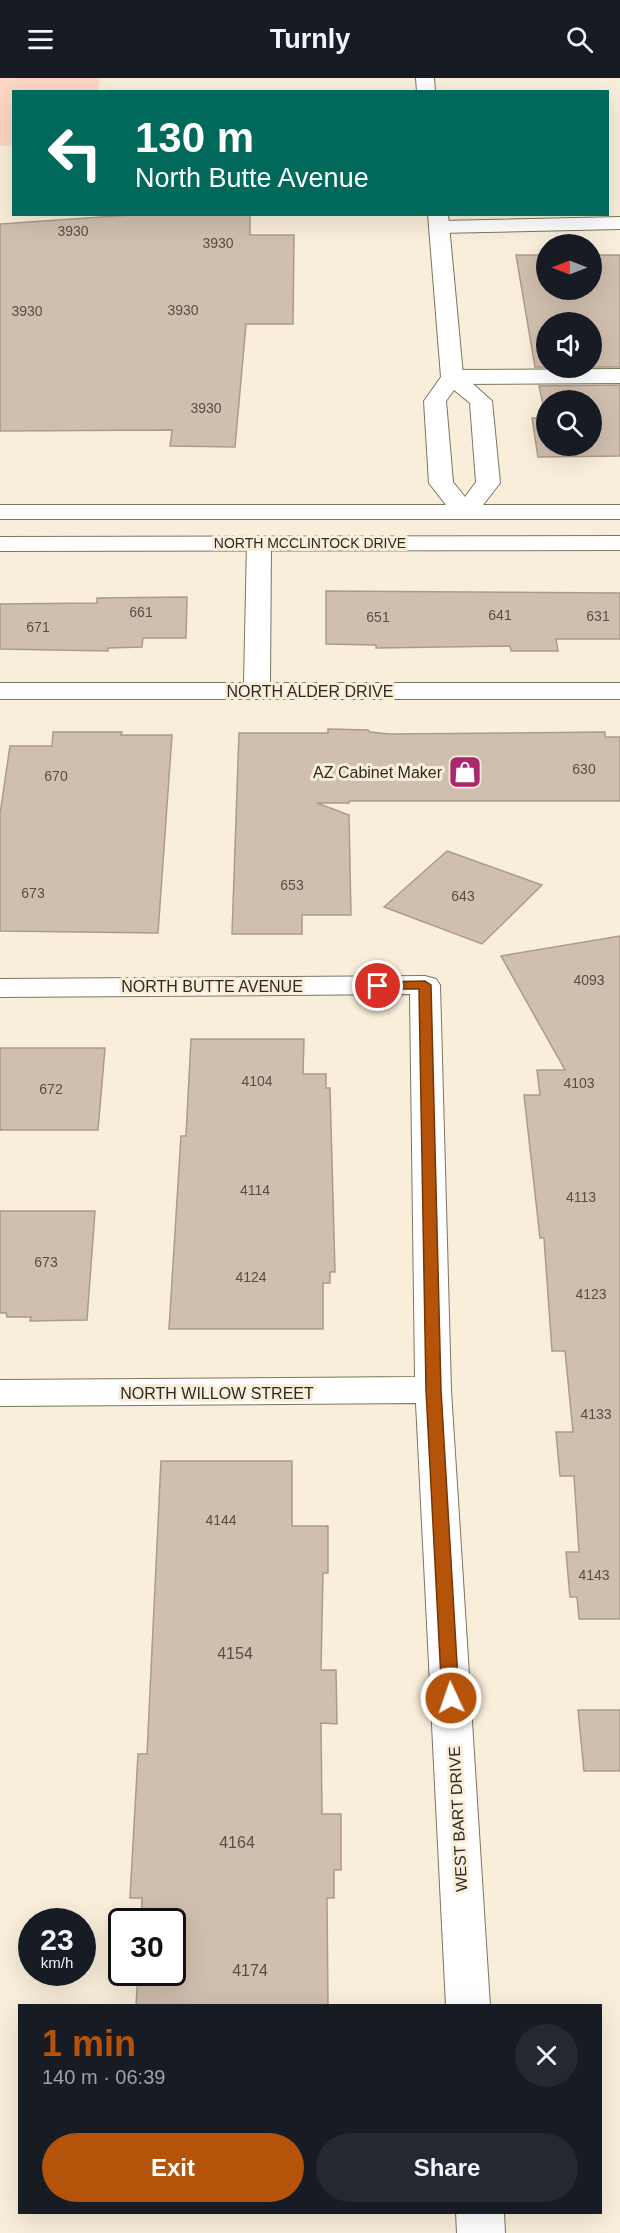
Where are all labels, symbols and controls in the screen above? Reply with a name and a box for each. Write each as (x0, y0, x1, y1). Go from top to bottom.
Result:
icon: menu (24, 23, 57, 56)
icon: search (563, 23, 596, 56)
text: Turnly (270, 24, 350, 54)
icon: left (36, 114, 114, 192)
text: 130 m (135, 114, 254, 161)
text: North Butte Avenue (135, 163, 369, 193)
house number: 3930 (57, 223, 89, 239)
north arrow (536, 234, 602, 300)
map controls (536, 234, 602, 456)
house number: 3930 (202, 235, 234, 251)
house number: 3930 (167, 302, 199, 318)
house number: 3930 (11, 303, 43, 319)
button: sound (536, 312, 602, 378)
button: search (536, 390, 602, 456)
house number: 3930 (190, 400, 222, 416)
street label: NORTH MCCLINTOCK DRIVE (214, 535, 406, 551)
house number: 661 (129, 604, 153, 620)
house number: 641 (488, 607, 512, 623)
house number: 631 (586, 608, 610, 624)
house number: 651 (366, 609, 390, 625)
house number: 671 (26, 619, 50, 635)
street label: NORTH ALDER DRIVE (227, 683, 393, 700)
shop icon: AZ Cabinet Maker (447, 754, 483, 790)
house number: 630 (572, 761, 596, 777)
place label: AZ Cabinet Maker (313, 764, 443, 781)
house number: 670 (44, 768, 68, 784)
house number: 653 (280, 877, 304, 893)
house number: 673 (21, 885, 45, 901)
house number: 643 (451, 888, 475, 904)
pin (352, 960, 403, 1011)
icon: arrive (361, 969, 394, 1002)
house number: 4093 (573, 972, 605, 988)
street label: NORTH BUTTE AVENUE (121, 978, 303, 995)
house number: 4104 (241, 1073, 273, 1089)
house number: 4103 (563, 1075, 595, 1091)
house number: 672 (39, 1081, 63, 1097)
house number: 4114 (240, 1182, 270, 1198)
house number: 4113 (566, 1189, 596, 1205)
house number: 673 (34, 1254, 58, 1270)
house number: 4124 (235, 1269, 267, 1285)
house number: 4123 (575, 1286, 607, 1302)
street label: NORTH WILLOW STREET (120, 1385, 314, 1402)
house number: 4133 (580, 1406, 612, 1422)
house number: 4144 (205, 1512, 237, 1528)
house number: 4143 (578, 1567, 610, 1583)
house number: 4154 (217, 1645, 253, 1662)
position arrow (419, 1666, 483, 1730)
street label: WEST BART DRIVE (446, 1746, 470, 1892)
house number: 4164 (219, 1834, 255, 1851)
speed limit sign: 30 (108, 1908, 186, 1986)
text: 23 (40, 1923, 74, 1956)
text: km/h (41, 1954, 73, 1971)
house number: 4174 (232, 1962, 268, 1979)
text: 1 min (42, 2023, 136, 2064)
button: close (515, 2024, 578, 2087)
text: 140 m · 06:39 (42, 2066, 165, 2088)
button: Exit (42, 2133, 304, 2202)
button: Share (316, 2133, 578, 2202)

